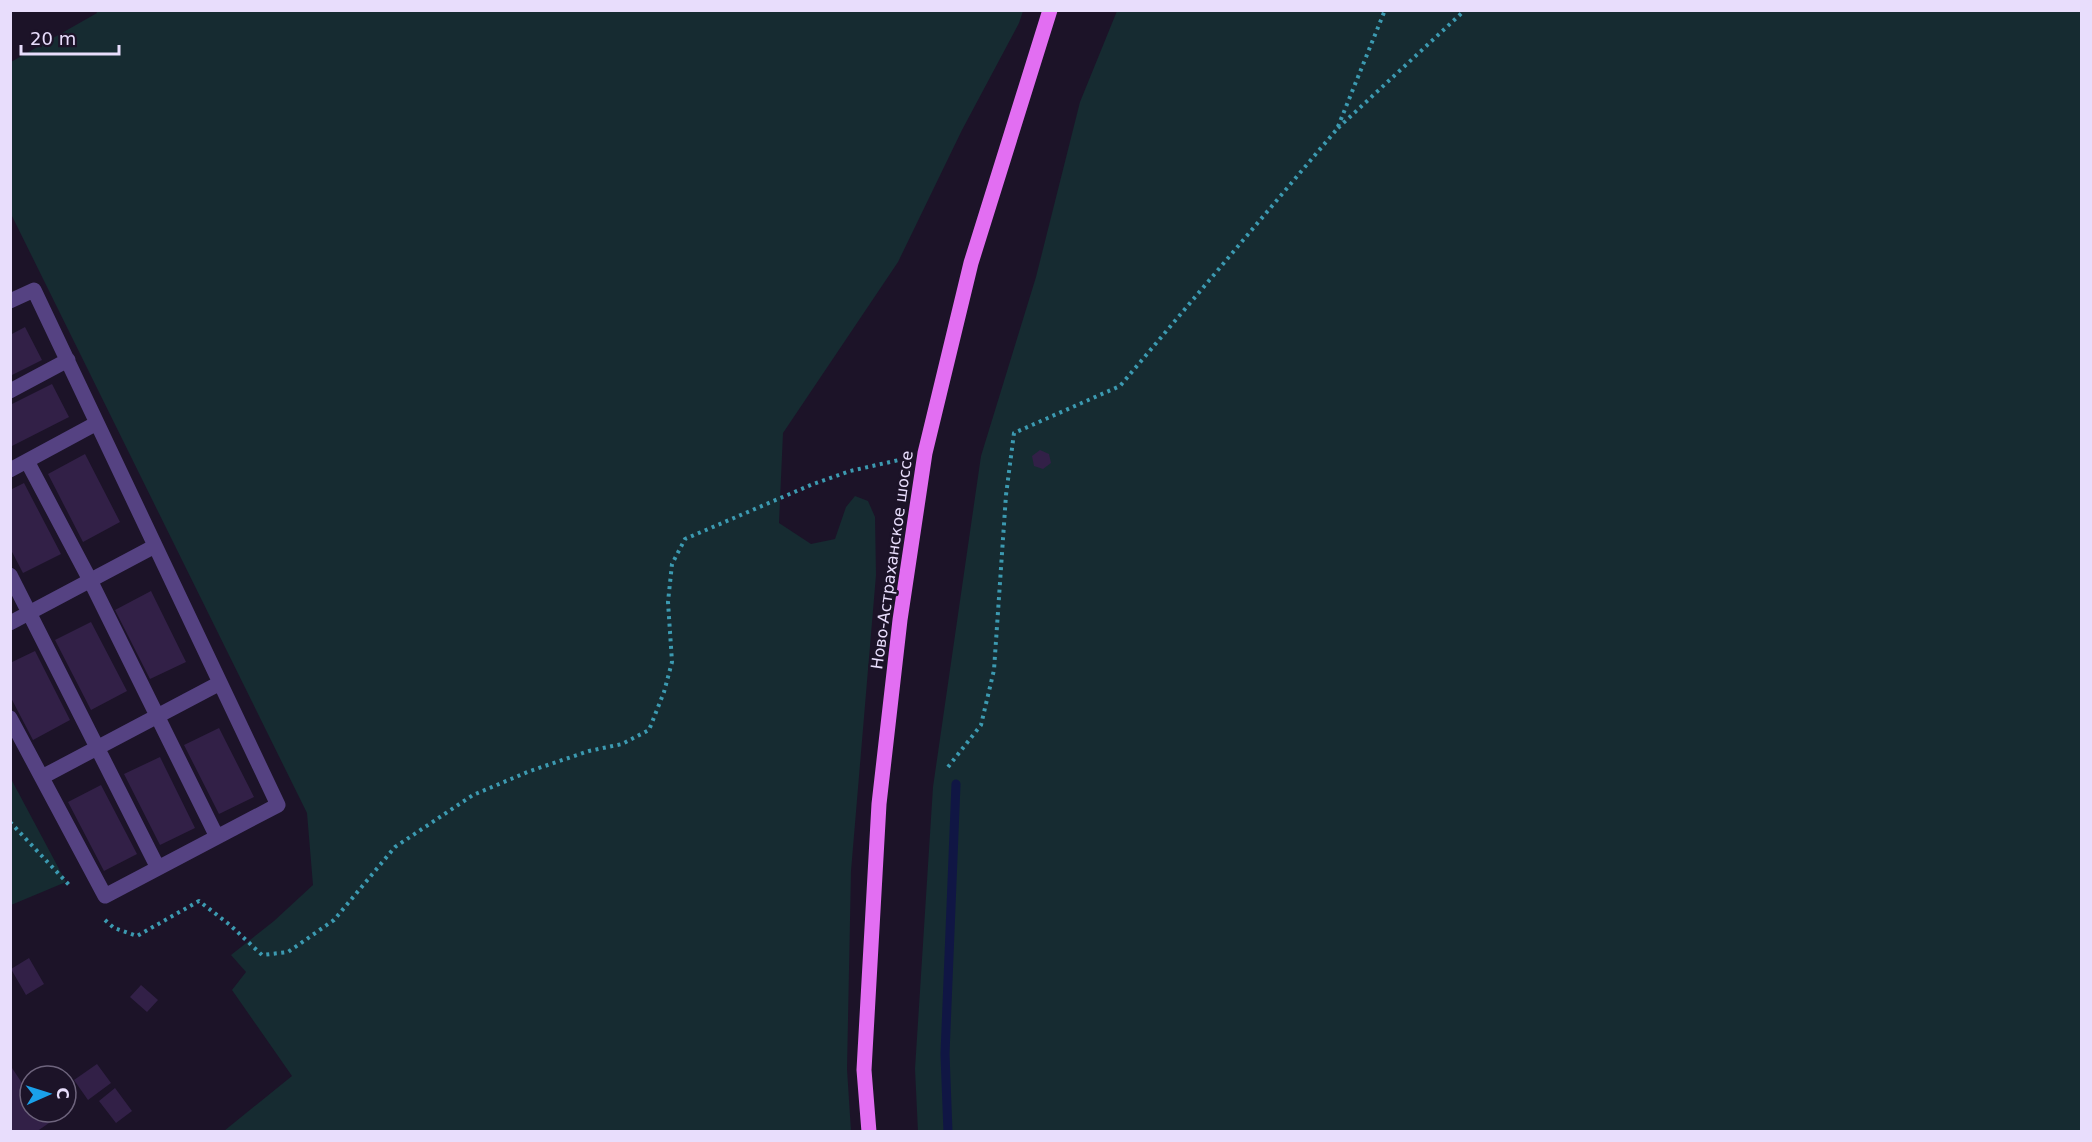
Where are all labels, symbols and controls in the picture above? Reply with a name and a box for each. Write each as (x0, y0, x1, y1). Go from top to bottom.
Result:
scale bar (21, 18, 118, 56)
text: 20 m (30, 28, 76, 49)
street label: Ново-Астраханское шоссе (867, 449, 917, 671)
north arrow (18, 1064, 78, 1124)
text: С (53, 1087, 72, 1100)

